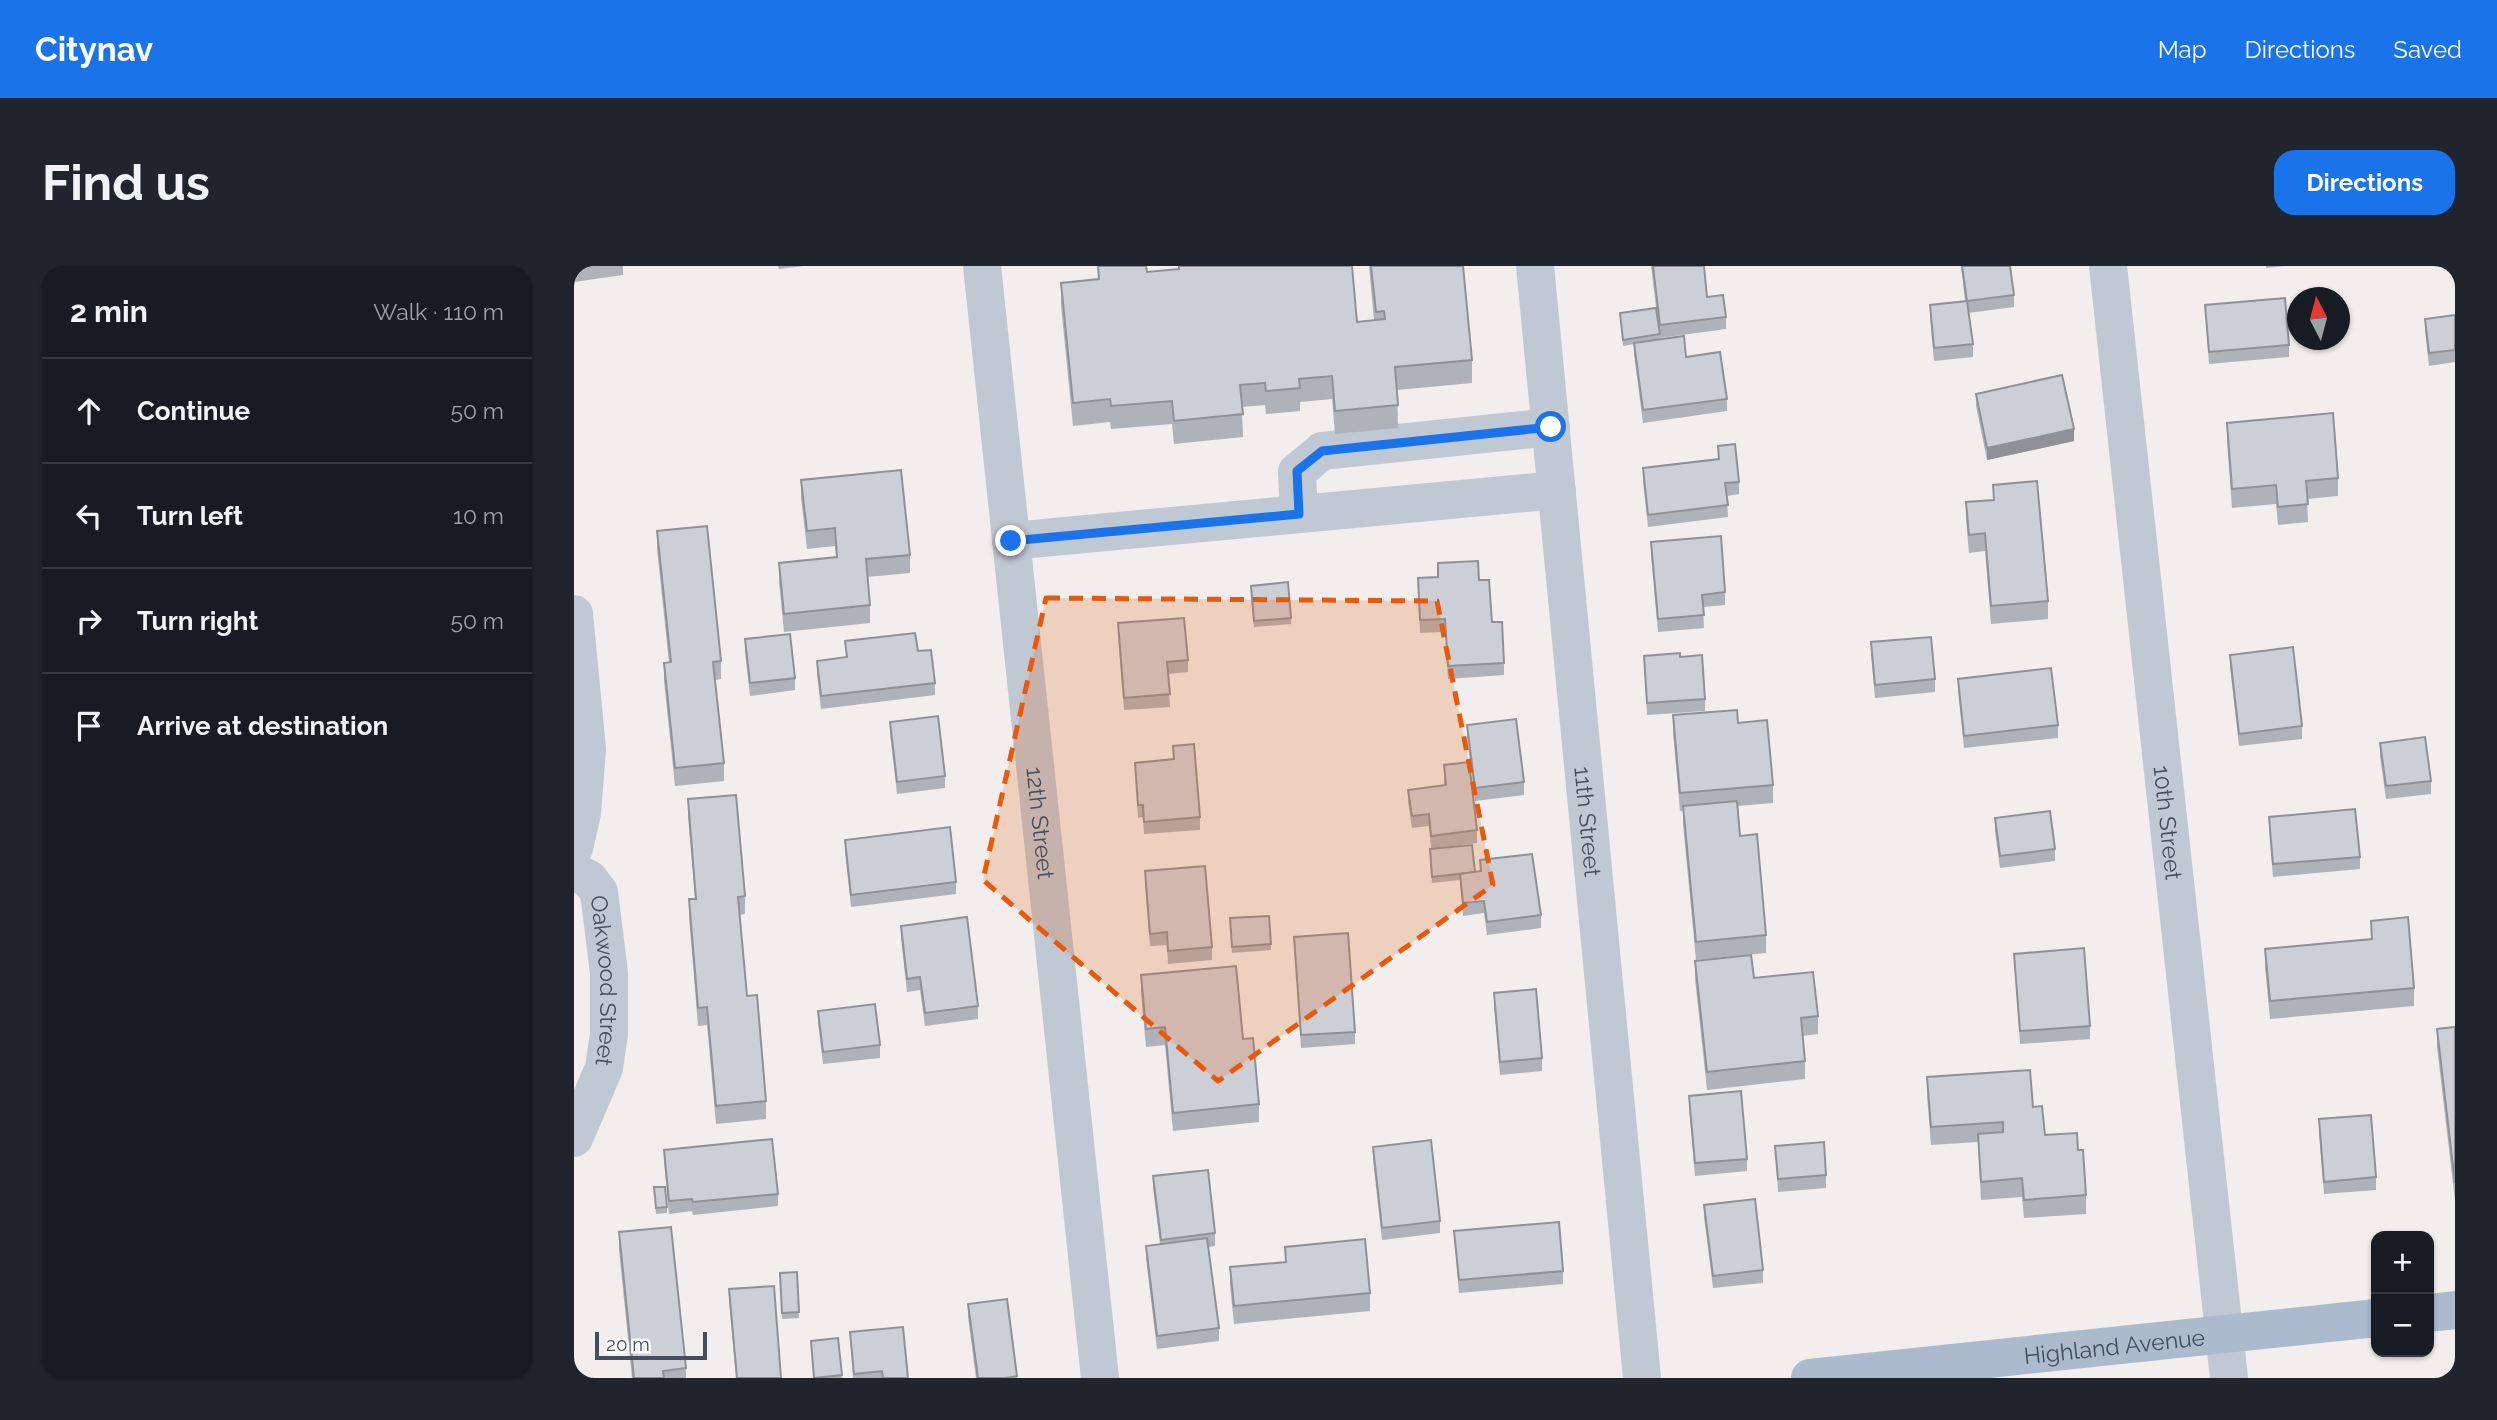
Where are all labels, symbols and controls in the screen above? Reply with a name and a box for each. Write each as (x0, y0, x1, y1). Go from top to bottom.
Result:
text: Citynav (35, 30, 153, 69)
text: Map (2158, 35, 2207, 64)
text: Directions (2245, 35, 2355, 64)
text: Saved (2393, 35, 2462, 64)
button: Directions (2274, 150, 2455, 215)
text: Find us (42, 154, 210, 211)
north arrow (2287, 287, 2350, 350)
text: 2 min (70, 294, 148, 329)
text: Walk · 110 m (373, 298, 504, 325)
icon: ahead (70, 392, 108, 430)
text: Continue (137, 396, 250, 426)
text: 50 m (450, 397, 504, 424)
route start (1535, 411, 1566, 442)
icon: left (70, 497, 108, 535)
text: Turn left (137, 501, 243, 531)
text: 10 m (453, 502, 504, 529)
route end (995, 525, 1026, 556)
icon: right (70, 602, 108, 640)
text: Turn right (137, 606, 258, 636)
text: 50 m (450, 607, 504, 634)
icon: arrive (70, 707, 108, 745)
text: Arrive at destination (137, 711, 388, 741)
street label: 10th Street (2149, 764, 2188, 882)
street label: 12th Street (1022, 765, 1060, 881)
street label: 11th Street (1570, 765, 1607, 878)
street label: Oakwood Street (586, 894, 623, 1068)
map controls (2371, 1231, 2434, 1357)
button: + (2371, 1231, 2434, 1294)
button: − (2371, 1294, 2434, 1357)
street label: Highland Avenue (2022, 1323, 2206, 1369)
scale bar (595, 1329, 707, 1361)
text: 20 m (606, 1333, 650, 1355)

